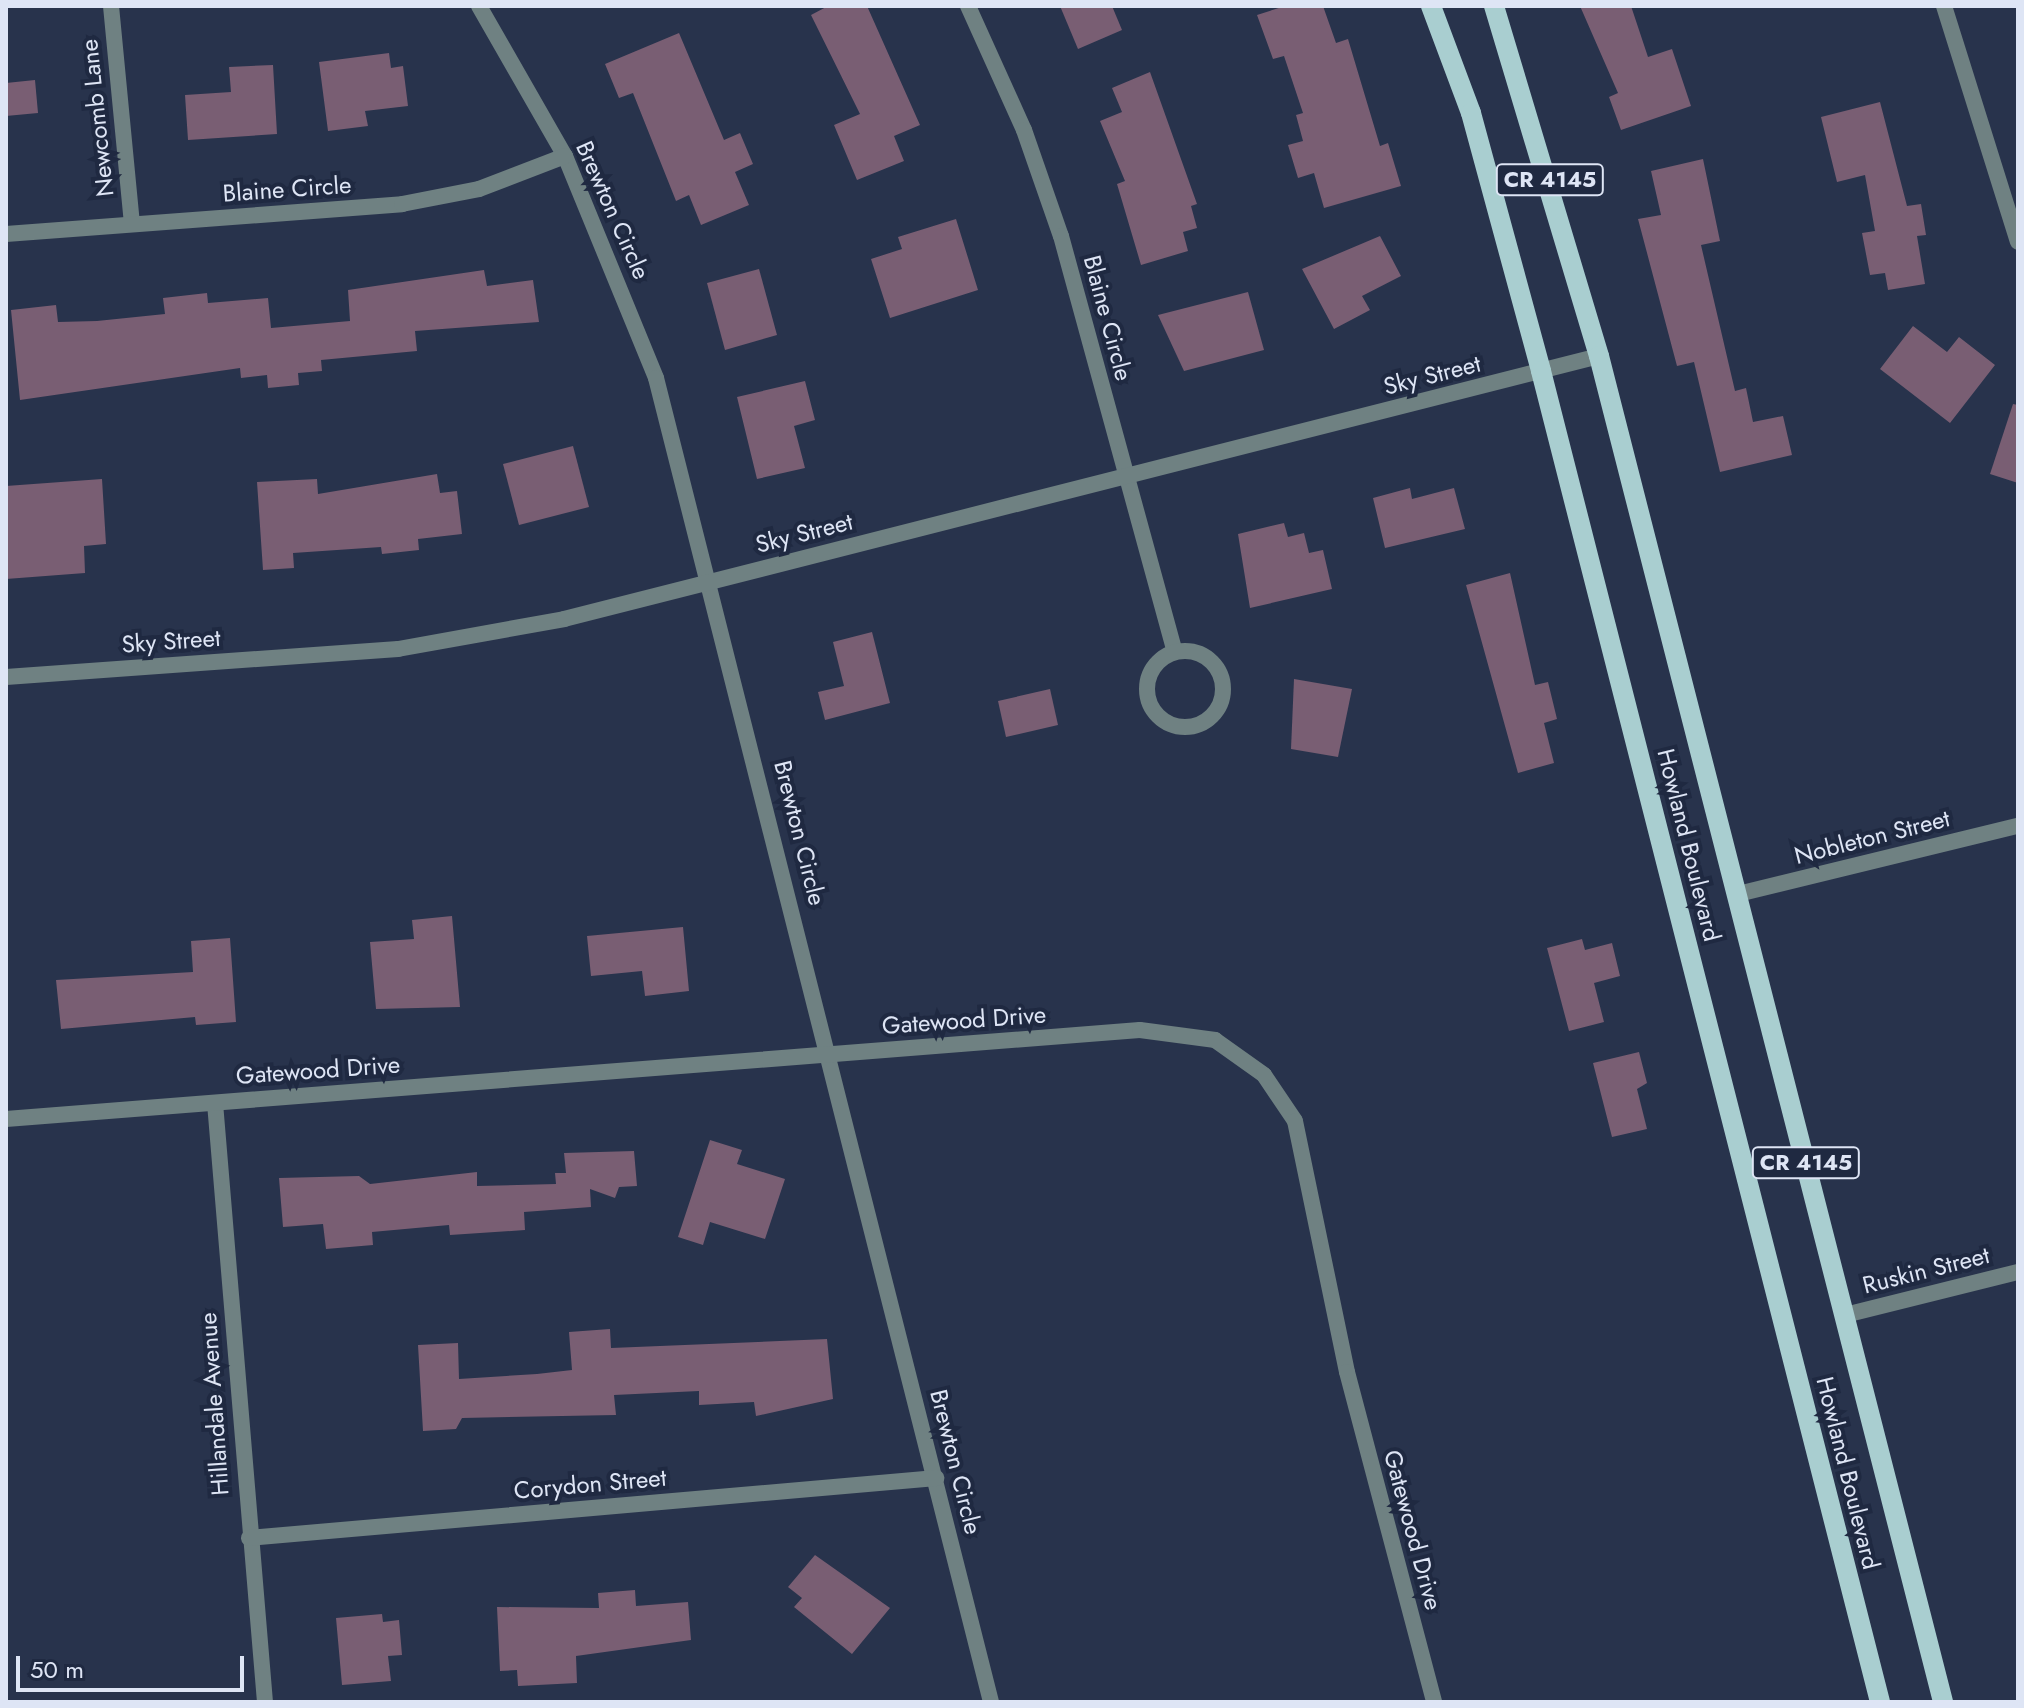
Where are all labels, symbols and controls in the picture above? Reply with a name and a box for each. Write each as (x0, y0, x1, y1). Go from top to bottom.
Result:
street label: Newcomb Lane (74, 38, 120, 198)
street label: Brewton Circle (570, 136, 656, 284)
road number: CR 4145 (1494, 162, 1606, 198)
street label: Blaine Circle (222, 170, 352, 208)
street label: Blaine Circle (1077, 252, 1139, 384)
street label: Sky Street (1380, 349, 1484, 401)
street label: Sky Street (752, 507, 856, 559)
street label: Sky Street (121, 623, 221, 659)
street label: Howland Boulevard (1651, 746, 1727, 944)
street label: Brewton Circle (768, 758, 832, 908)
street label: Nobleton Street (1791, 804, 1953, 870)
street label: Gatewood Drive (881, 1000, 1047, 1040)
street label: Gatewood Drive (235, 1050, 401, 1090)
road number: CR 4145 (1750, 1145, 1862, 1181)
street label: Ruskin Street (1860, 1240, 1992, 1300)
street label: Hillandale Avenue (193, 1311, 235, 1497)
street label: Howland Boulevard (1810, 1374, 1886, 1572)
street label: Brewton Circle (924, 1387, 988, 1537)
street label: Gatewood Drive (1378, 1447, 1448, 1613)
street label: Corydon Street (513, 1463, 667, 1505)
scale bar (20, 1640, 248, 1690)
text: 50 m (30, 1652, 84, 1687)

